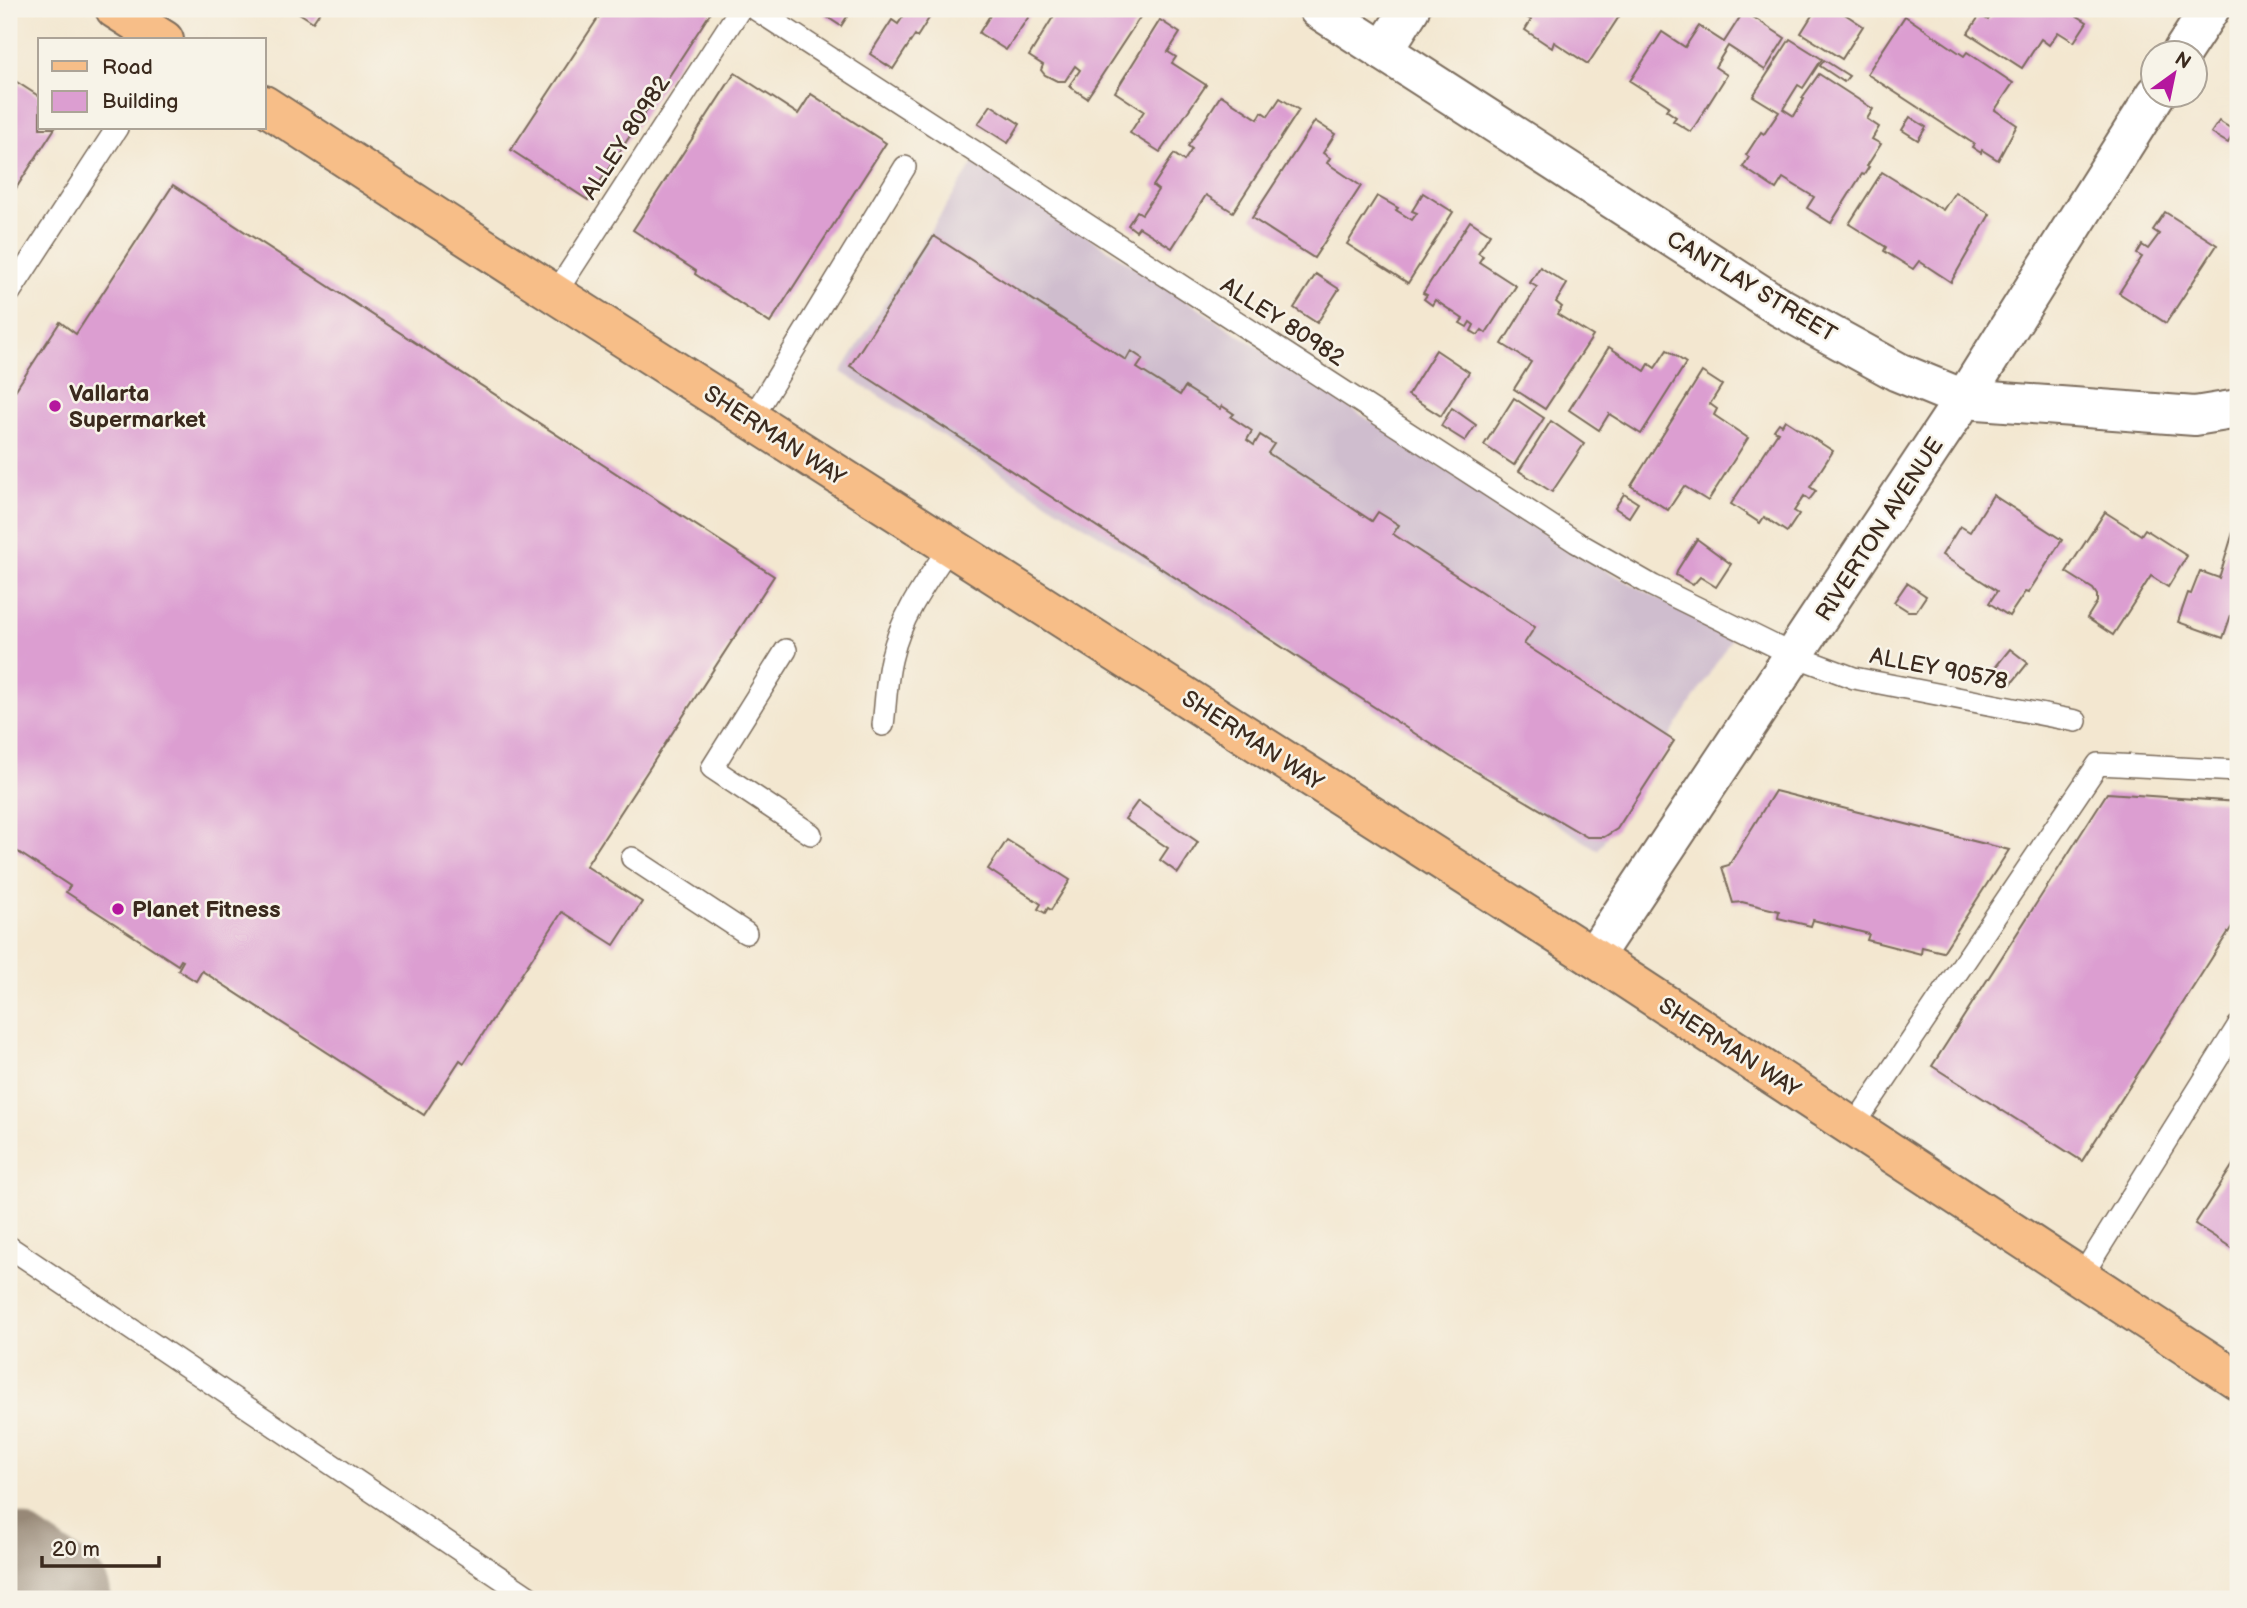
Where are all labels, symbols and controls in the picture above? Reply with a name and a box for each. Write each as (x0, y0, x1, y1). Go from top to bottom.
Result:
legend (38, 38, 266, 130)
north arrow (2138, 38, 2208, 108)
text: N (2170, 47, 2195, 75)
text: Road (102, 55, 153, 80)
street label: ALLEY 80982 (575, 70, 677, 205)
text: Building (102, 89, 178, 114)
street label: CANTLAY STREET (1661, 225, 1842, 349)
street label: ALLEY 80982 (1215, 271, 1350, 373)
place label: Vallarta Supermarket (69, 380, 206, 434)
street label: SHERMAN WAY (698, 380, 851, 492)
marker: Vallarta Supermarket (47, 398, 63, 414)
street label: RIVERTON AVENUE (1810, 432, 1950, 627)
street label: ALLEY 90578 (1867, 642, 2010, 696)
street label: SHERMAN WAY (1176, 685, 1329, 797)
place label: Planet Fitness (132, 896, 280, 924)
marker: Planet Fitness (110, 901, 126, 917)
street label: SHERMAN WAY (1653, 992, 1806, 1104)
scale bar (42, 1524, 159, 1568)
text: 20 m (52, 1537, 100, 1562)

